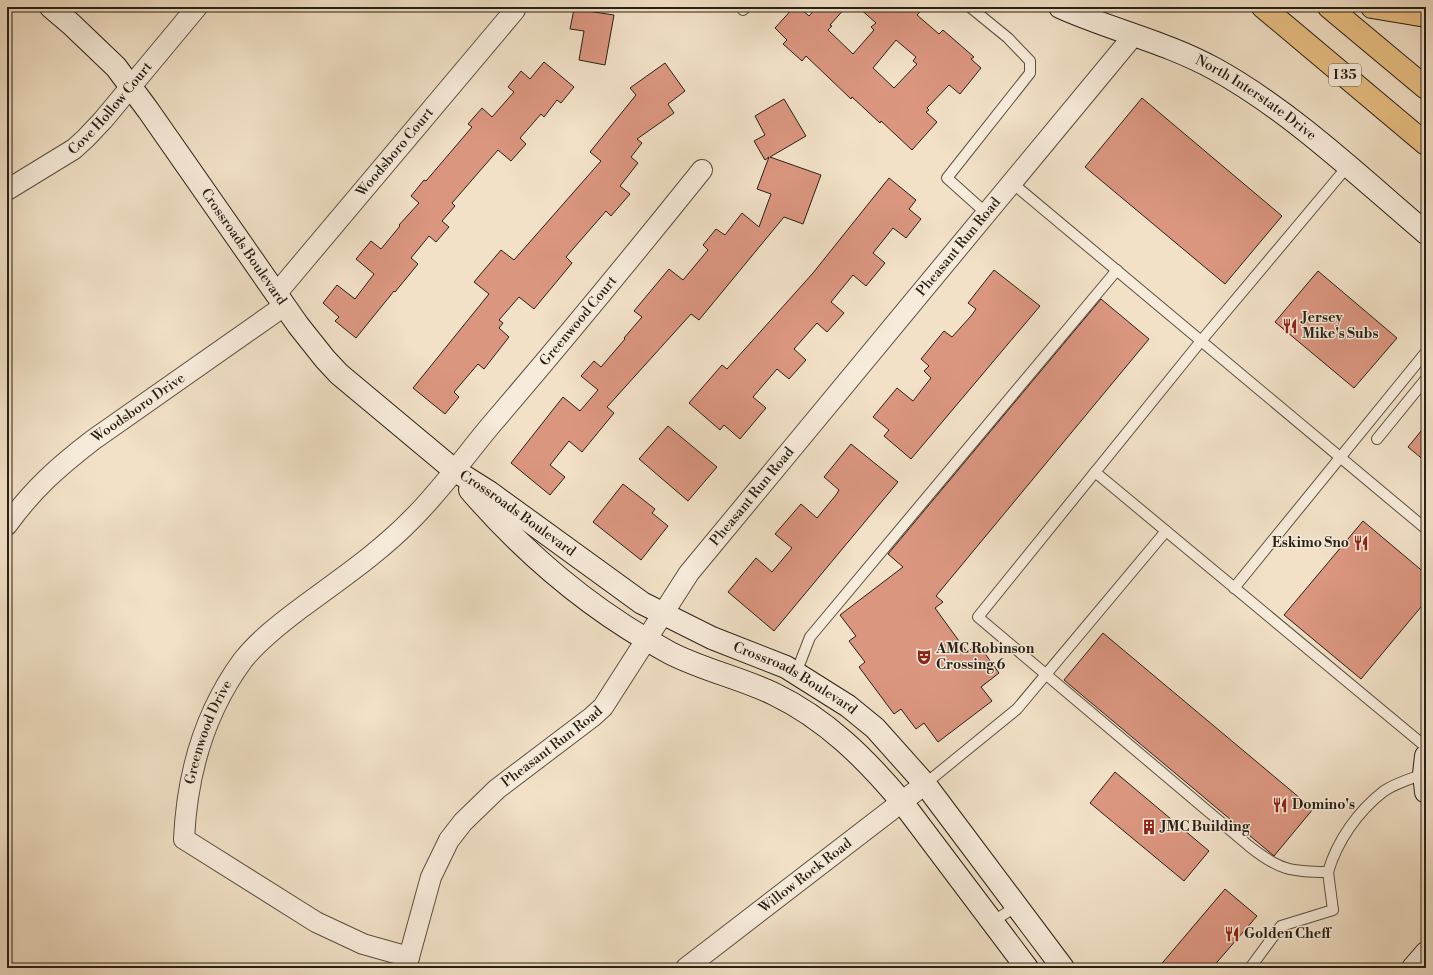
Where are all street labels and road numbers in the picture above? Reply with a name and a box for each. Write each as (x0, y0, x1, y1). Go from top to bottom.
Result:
street label: North Interstate Drive (1192, 51, 1320, 145)
street label: Cove Hollow Court (64, 58, 156, 159)
road number: I 35 (1329, 64, 1361, 86)
street label: Woodsboro Court (352, 104, 438, 201)
street label: Crossroads Boulevard (197, 185, 290, 309)
street label: Pheasant Run Road (912, 194, 1005, 300)
street label: Greenwood Court (536, 272, 621, 370)
street label: Woodsboro Drive (88, 369, 189, 448)
street label: Pheasant Run Road (706, 444, 798, 550)
street label: Crossroads Boulevard (456, 467, 579, 561)
street label: Crossroads Boulevard (730, 638, 861, 719)
street label: Greenwood Drive (181, 677, 236, 786)
street label: Pheasant Run Road (498, 703, 607, 791)
street label: Willow Rock Road (755, 834, 856, 918)

